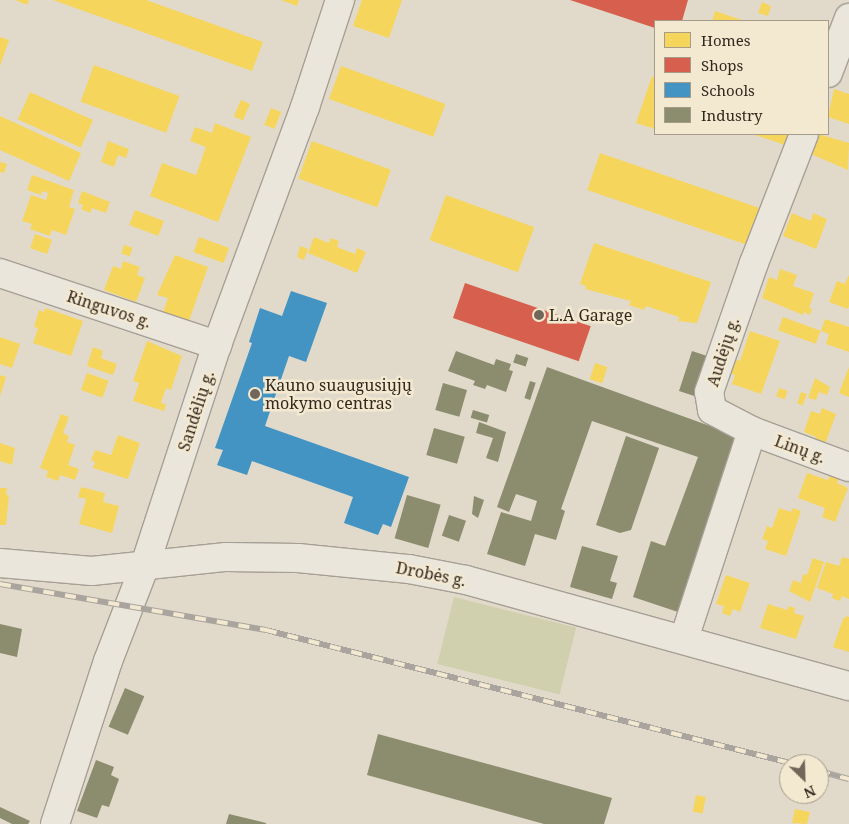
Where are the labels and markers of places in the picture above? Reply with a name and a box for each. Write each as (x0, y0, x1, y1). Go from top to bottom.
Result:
place label: L.A Garage (549, 305, 632, 325)
marker: L.A Garage (533, 309, 545, 321)
place label: Kauno suaugusiųjų mokymo centras (265, 375, 412, 413)
marker: Kauno suaugusiųjų mokymo centras (249, 388, 261, 400)

